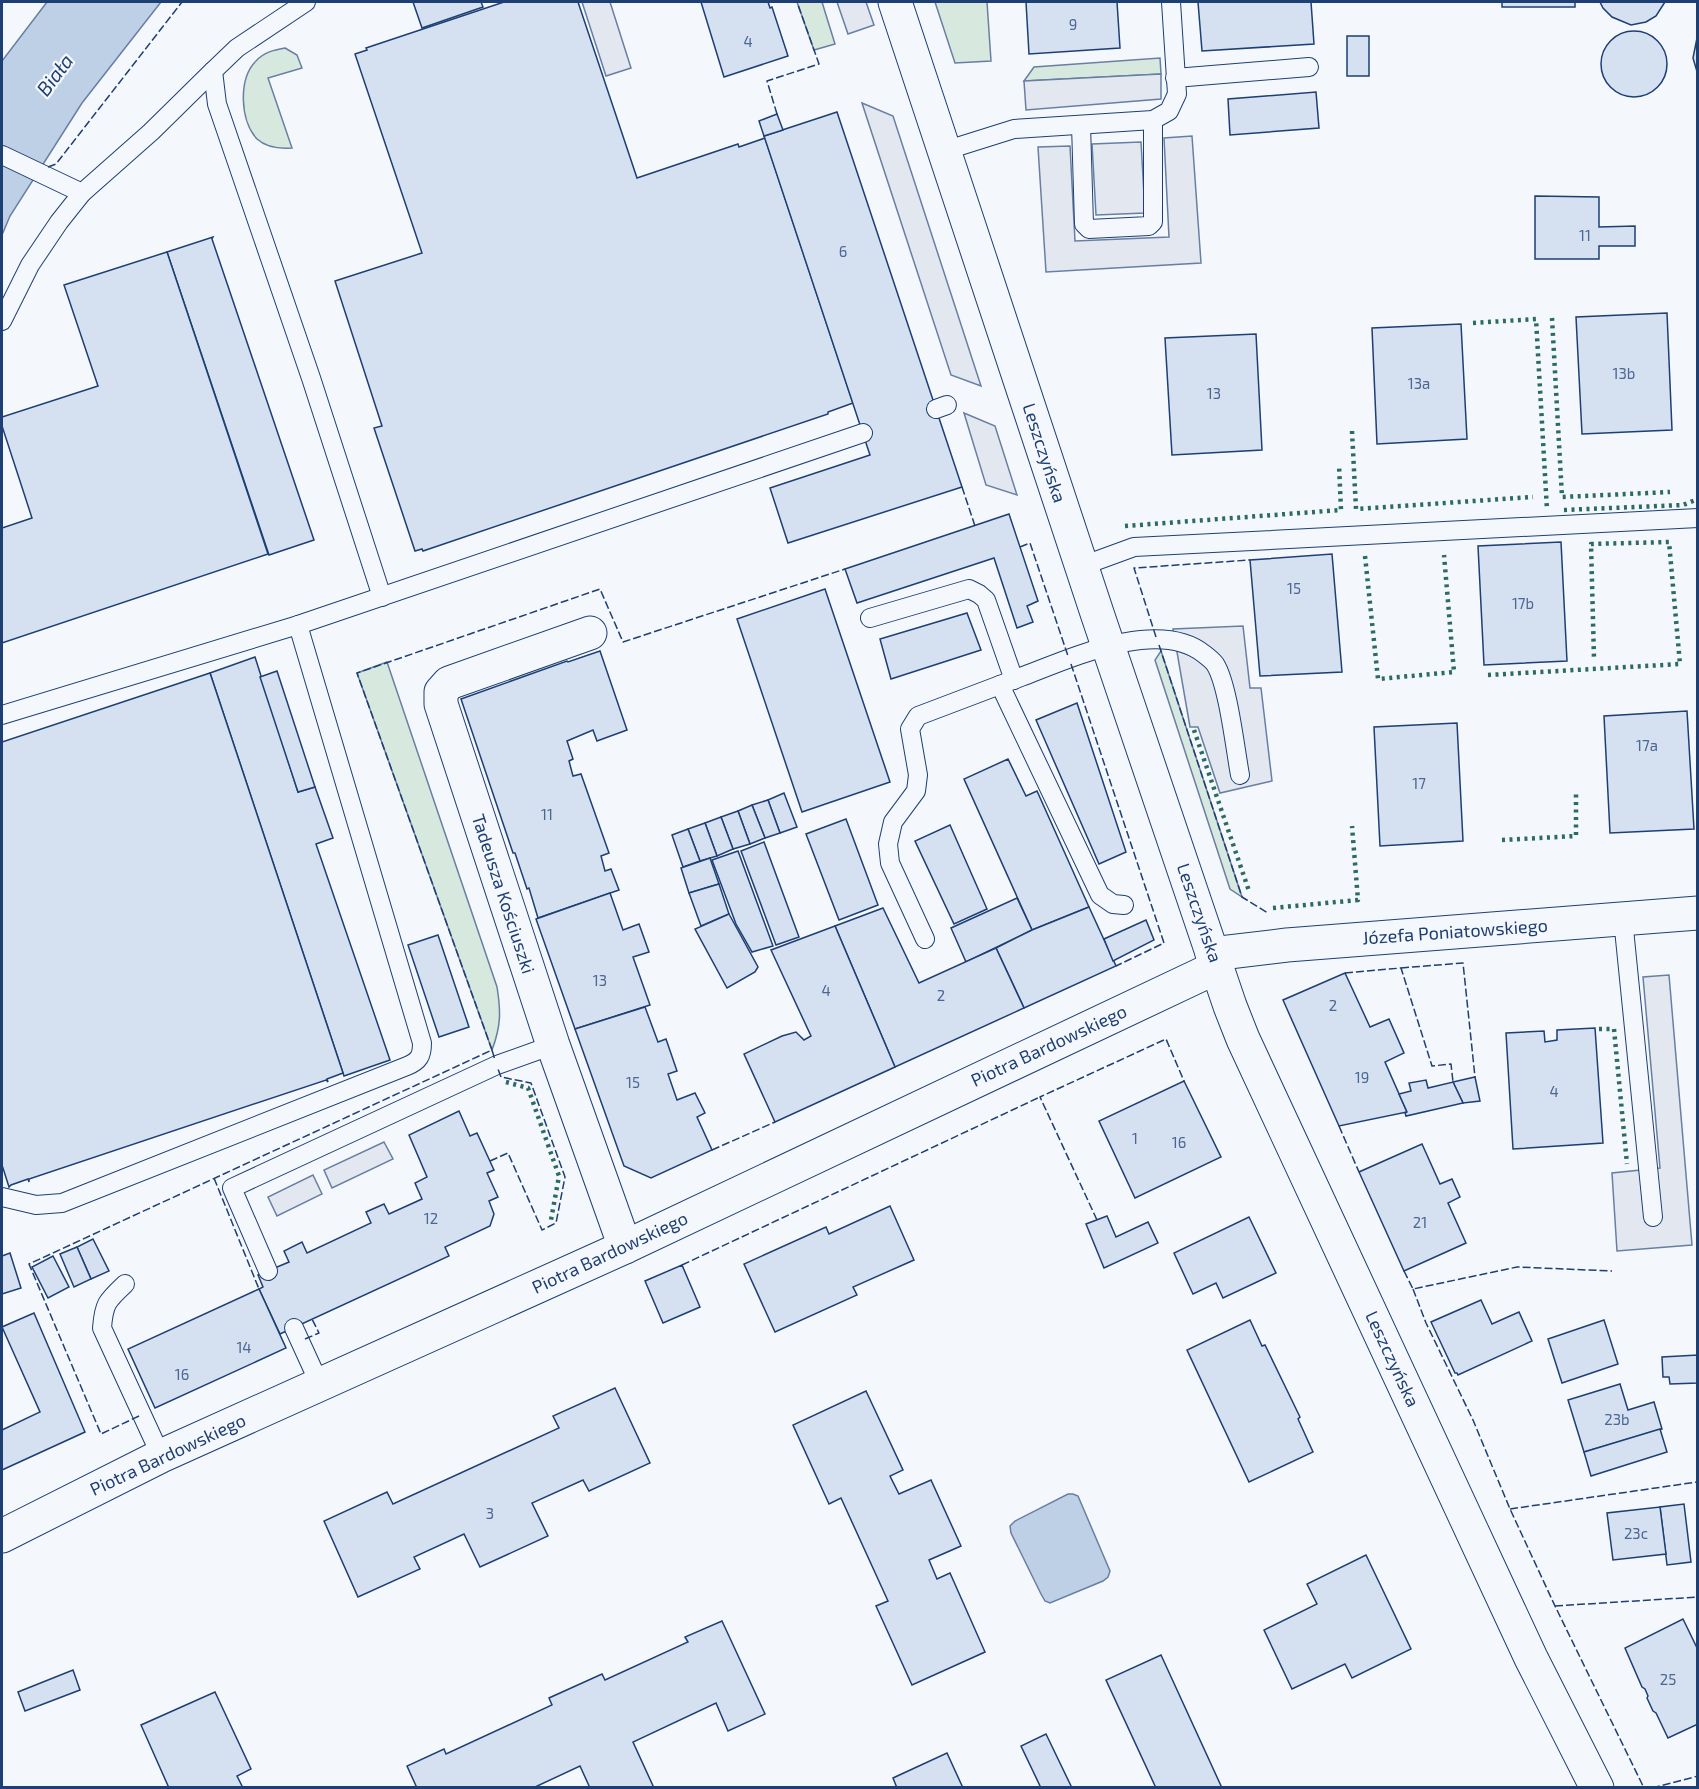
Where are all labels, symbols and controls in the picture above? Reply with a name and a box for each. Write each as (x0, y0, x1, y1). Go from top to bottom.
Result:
house number: 9 (1069, 15, 1077, 33)
house number: 4 (743, 32, 753, 50)
water label: Biała (31, 49, 78, 100)
house number: 11 (1579, 226, 1591, 244)
house number: 6 (839, 242, 847, 260)
house number: 13b (1613, 364, 1635, 382)
house number: 13a (1408, 374, 1430, 392)
house number: 13 (1207, 384, 1221, 402)
street label: Leszczyńska (1019, 400, 1071, 505)
house number: 15 (1287, 579, 1301, 597)
house number: 17b (1512, 594, 1534, 612)
house number: 17a (1636, 736, 1658, 754)
house number: 17 (1412, 774, 1426, 792)
house number: 11 (541, 805, 553, 823)
street label: Tadeusza Kościuszki (468, 811, 540, 976)
street label: Leszczyńska (1173, 860, 1227, 965)
street label: Józefa Poniatowskiego (1361, 914, 1548, 948)
house number: 13 (593, 971, 607, 989)
house number: 4 (821, 981, 831, 999)
house number: 2 (937, 986, 945, 1004)
house number: 2 (1329, 996, 1337, 1014)
street label: Piotra Bardowskiego (967, 999, 1130, 1091)
house number: 19 (1355, 1068, 1369, 1086)
house number: 15 (626, 1073, 640, 1091)
house number: 4 (1549, 1082, 1559, 1100)
house number: 1 (1132, 1129, 1138, 1147)
house number: 16 (1172, 1133, 1186, 1151)
street label: Piotra Bardowskiego (528, 1206, 691, 1298)
house number: 12 (424, 1209, 438, 1227)
house number: 21 (1413, 1213, 1427, 1231)
street label: Leszczyńska (1361, 1307, 1425, 1410)
house number: 14 (236, 1338, 252, 1356)
house number: 16 (175, 1365, 189, 1383)
street label: Piotra Bardowskiego (86, 1408, 249, 1500)
house number: 23b (1604, 1410, 1630, 1428)
house number: 3 (486, 1504, 494, 1522)
house number: 23c (1624, 1524, 1648, 1542)
house number: 25 (1660, 1670, 1676, 1688)

